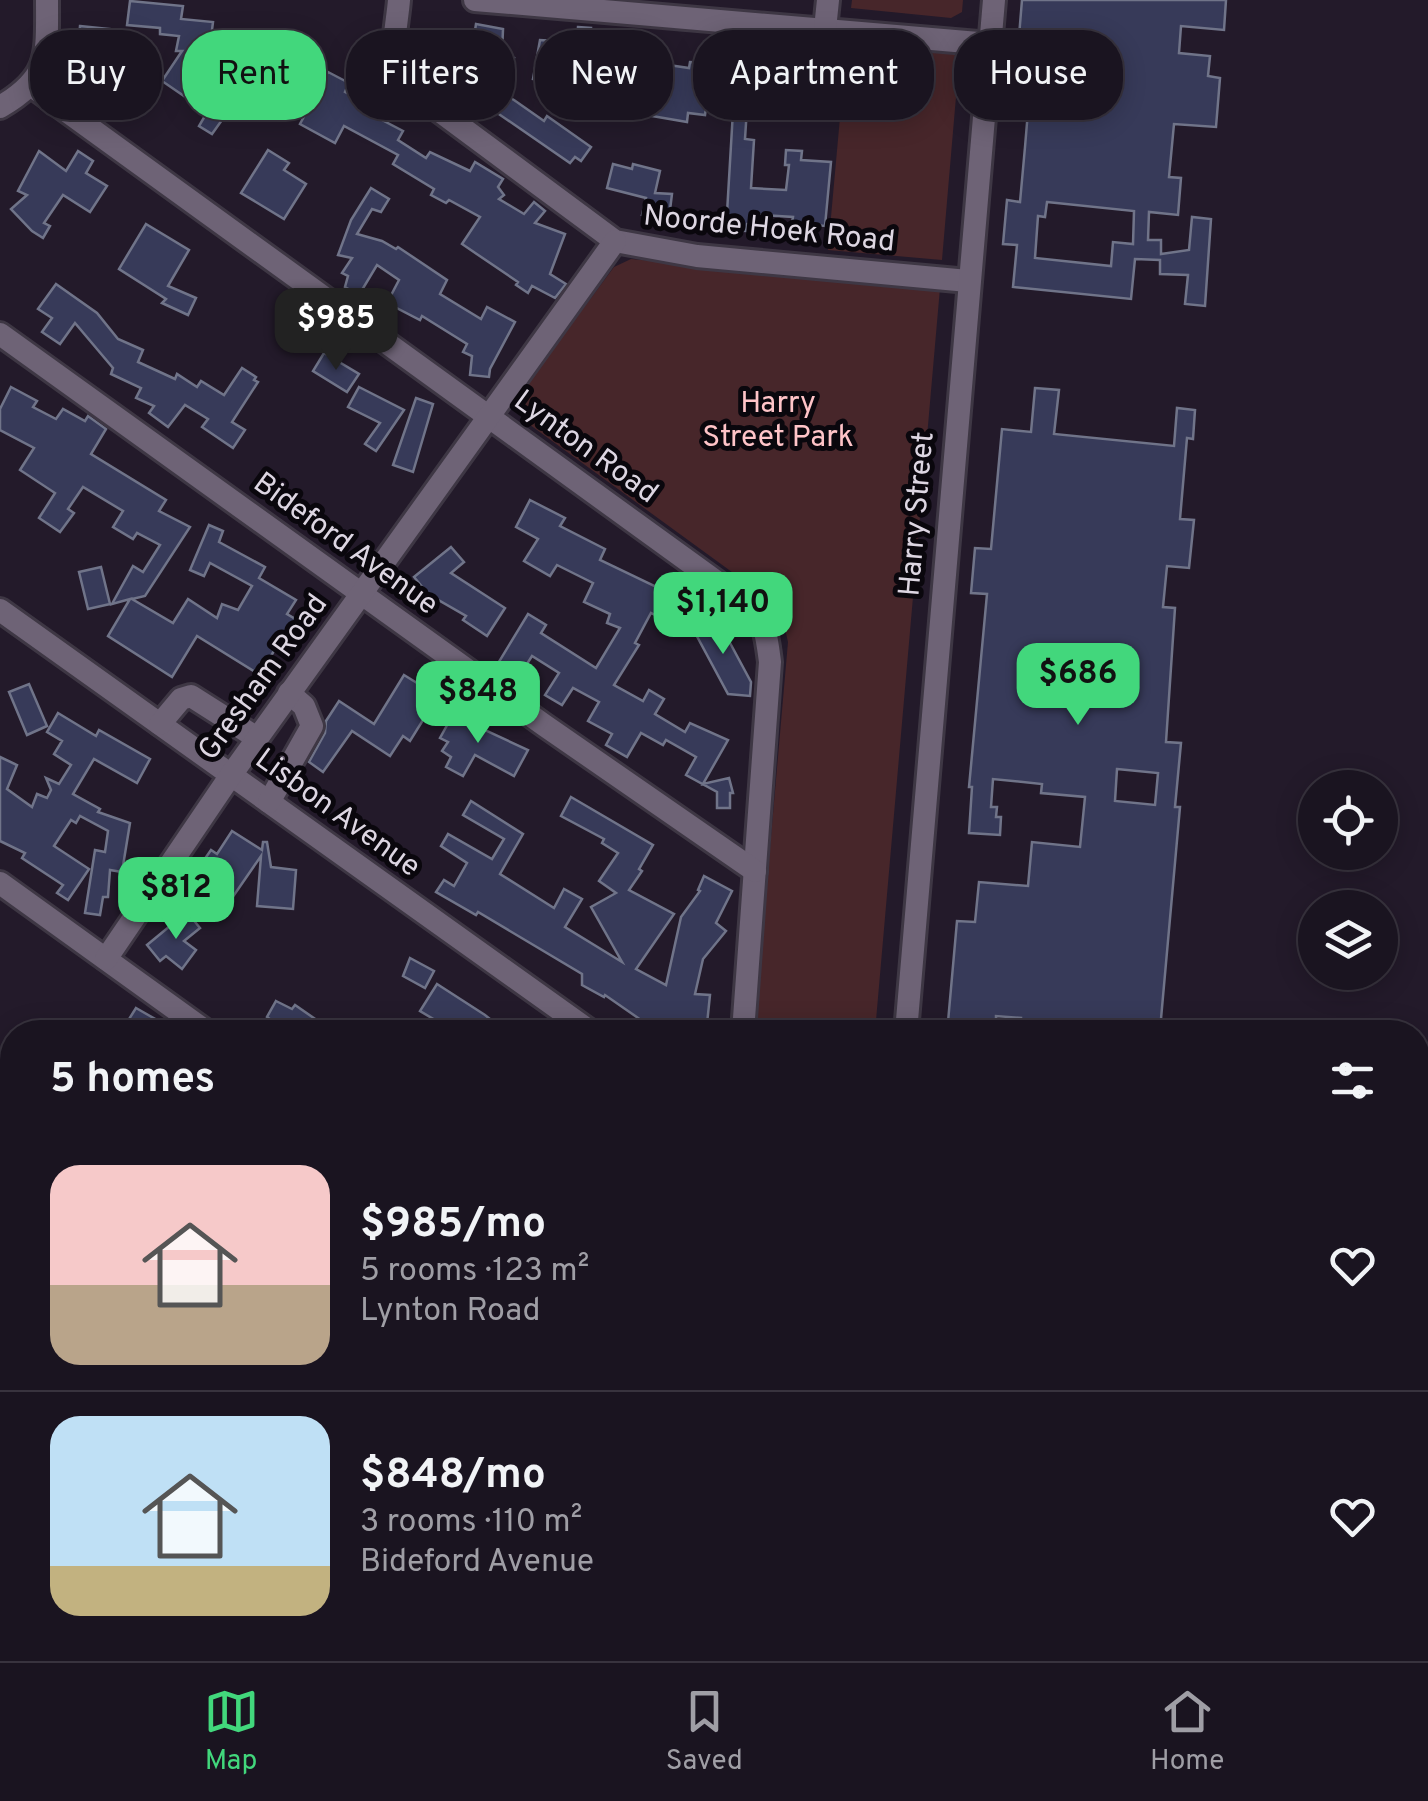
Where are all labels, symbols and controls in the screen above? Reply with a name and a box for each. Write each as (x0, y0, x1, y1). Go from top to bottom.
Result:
chip: Buy (30, 30, 162, 120)
chip: Rent (182, 30, 326, 120)
chip: Filters (346, 30, 515, 120)
chip: New (535, 30, 673, 120)
chip: Apartment (693, 30, 934, 120)
chip: House (954, 30, 1123, 120)
street label: Noorde Hoek Road (641, 198, 897, 262)
pin: $985 (277, 288, 395, 373)
text: $985 (297, 300, 375, 340)
street label: Lynton Road (506, 383, 664, 513)
park label: Harry Street Park (702, 386, 854, 457)
street label: Harry Street (892, 430, 944, 598)
street label: Bideford Avenue (245, 466, 445, 624)
pin: $1,140 (642, 572, 804, 657)
text: $1,140 (676, 584, 770, 624)
street label: Gresham Road (191, 588, 337, 768)
pin: $686 (1019, 643, 1137, 728)
text: $686 (1039, 655, 1117, 695)
pin: $848 (419, 661, 537, 746)
text: $848 (438, 673, 518, 713)
street label: Lisbon Avenue (247, 742, 427, 886)
map controls (1298, 770, 1398, 990)
button: locate (1298, 770, 1398, 870)
pin: $812 (117, 857, 235, 942)
text: $812 (140, 869, 212, 909)
button: layers (1298, 890, 1398, 990)
icon: filters (1325, 1053, 1380, 1108)
text: 5 homes (50, 1054, 215, 1107)
text: $985/mo (360, 1199, 546, 1252)
icon: home (130, 1205, 250, 1325)
icon: heart (1325, 1238, 1380, 1293)
text: 5 rooms · 123 m² (360, 1252, 589, 1292)
text: Lynton Road (360, 1292, 540, 1332)
text: $848/mo (360, 1450, 546, 1503)
icon: home (130, 1456, 250, 1576)
icon: heart (1325, 1489, 1380, 1544)
text: 3 rooms · 110 m² (360, 1503, 582, 1543)
text: Bideford Avenue (360, 1543, 594, 1583)
tab: Map (204, 1684, 259, 1780)
tab: Saved (666, 1684, 743, 1780)
tab: Home (1150, 1684, 1224, 1780)

